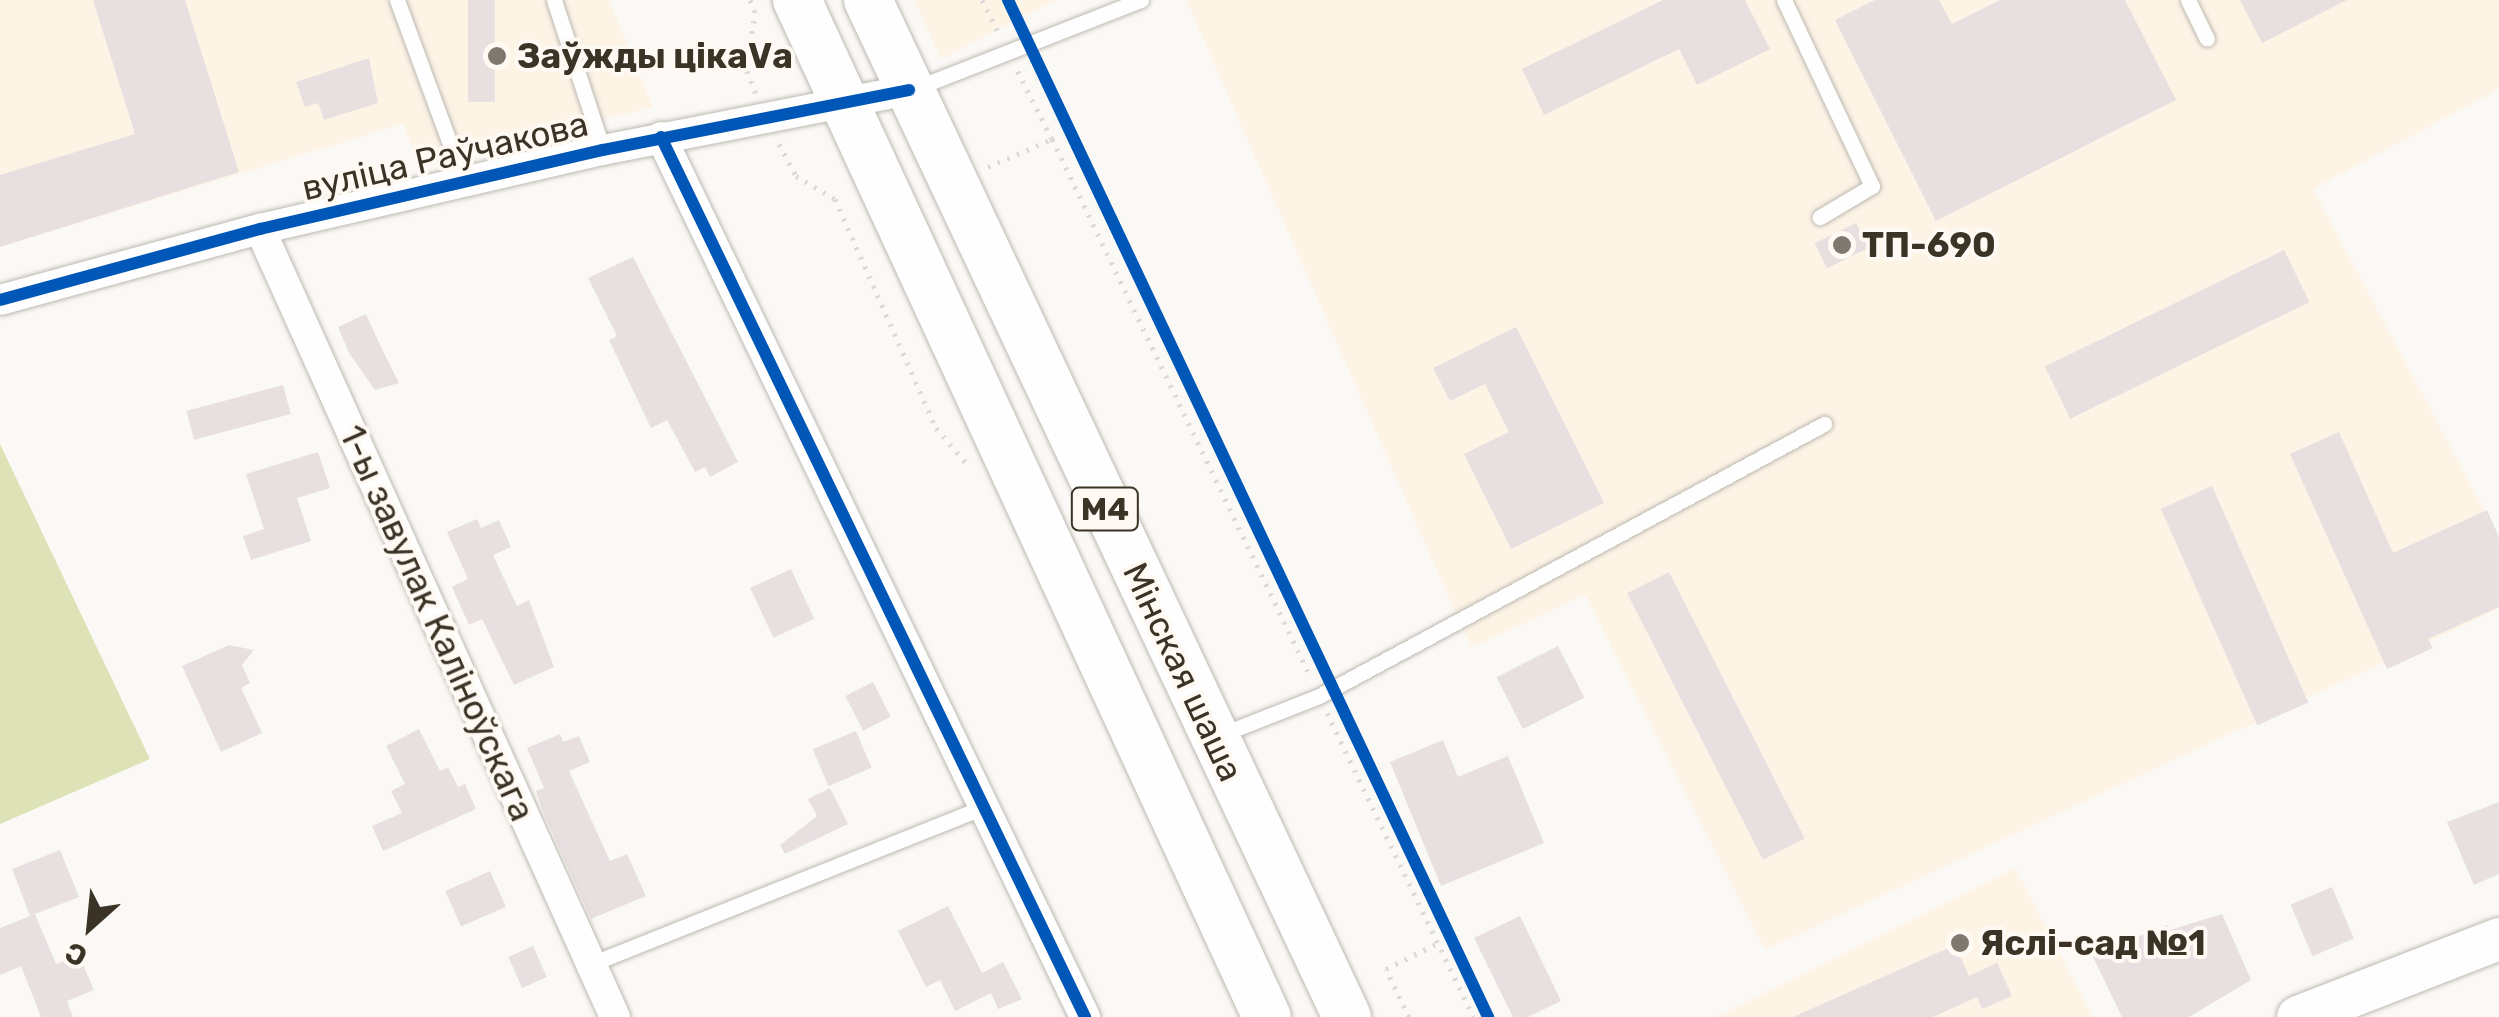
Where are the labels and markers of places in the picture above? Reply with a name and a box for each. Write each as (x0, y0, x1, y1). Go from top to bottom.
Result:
place label: Заўжды цікаVа (517, 35, 793, 77)
marker: Заўжды цікаVа (486, 45, 508, 67)
place label: ТП-690 (1862, 224, 1996, 266)
marker: ТП-690 (1831, 234, 1853, 256)
place label: Яслі-сад №1 (1980, 922, 2206, 964)
marker: Яслі-сад №1 (1949, 932, 1971, 954)

